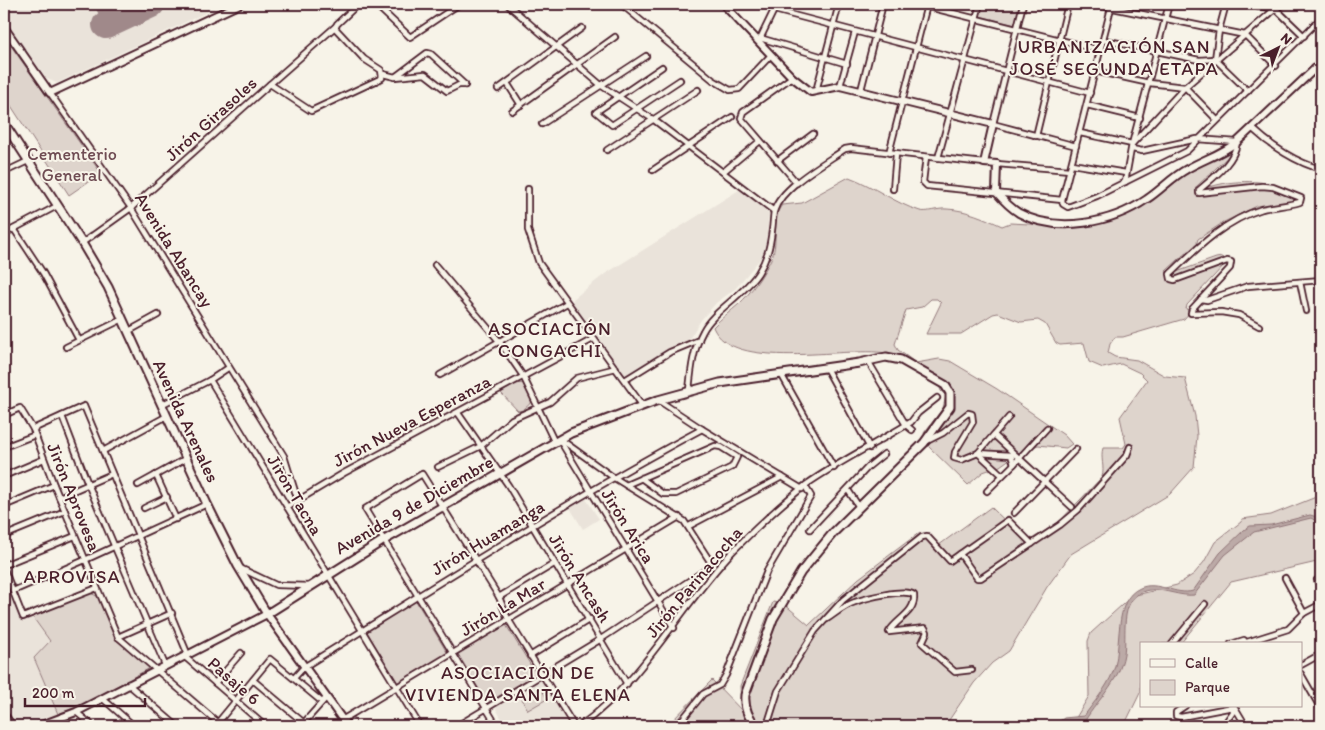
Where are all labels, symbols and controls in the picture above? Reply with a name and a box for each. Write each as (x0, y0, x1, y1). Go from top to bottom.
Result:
north arrow (1252, 22, 1302, 72)
text: N (1277, 29, 1296, 48)
district label: URBANIZACIÓN SAN JOSÉ SEGUNDA ETAPA (1009, 35, 1219, 80)
street label: Jirón Girasoles (161, 72, 261, 166)
park label: Cementerio General (27, 143, 117, 186)
street label: Avenida Abancay (130, 189, 218, 312)
district label: ASOCIACIÓN CONGACHI (488, 317, 612, 362)
street label: Avenida Arenales (148, 356, 224, 486)
street label: Jirón Nueva Esperanza (329, 370, 495, 472)
street label: Jirón Aprovesa (42, 439, 106, 555)
street label: Jirón Tacna (262, 451, 328, 540)
street label: Avenida 9 de Diciembre (331, 451, 497, 559)
street label: Jirón Arica (596, 485, 660, 568)
street label: Jirón Huamanga (428, 496, 549, 580)
street label: Jirón Parinacocha (641, 521, 747, 642)
street label: Jirón Ancash (544, 530, 616, 627)
district label: APROVISA (23, 565, 121, 588)
street label: Jirón La Mar (456, 572, 551, 641)
legend (1140, 642, 1302, 708)
street label: Pasaje 6 (203, 652, 265, 710)
text: Calle (1185, 654, 1218, 672)
district label: ASOCIACIÓN DE VIVIENDA SANTA ELENA (405, 661, 631, 706)
scale bar (25, 675, 145, 707)
text: Parque (1185, 678, 1230, 696)
text: 200 m (32, 684, 75, 702)

